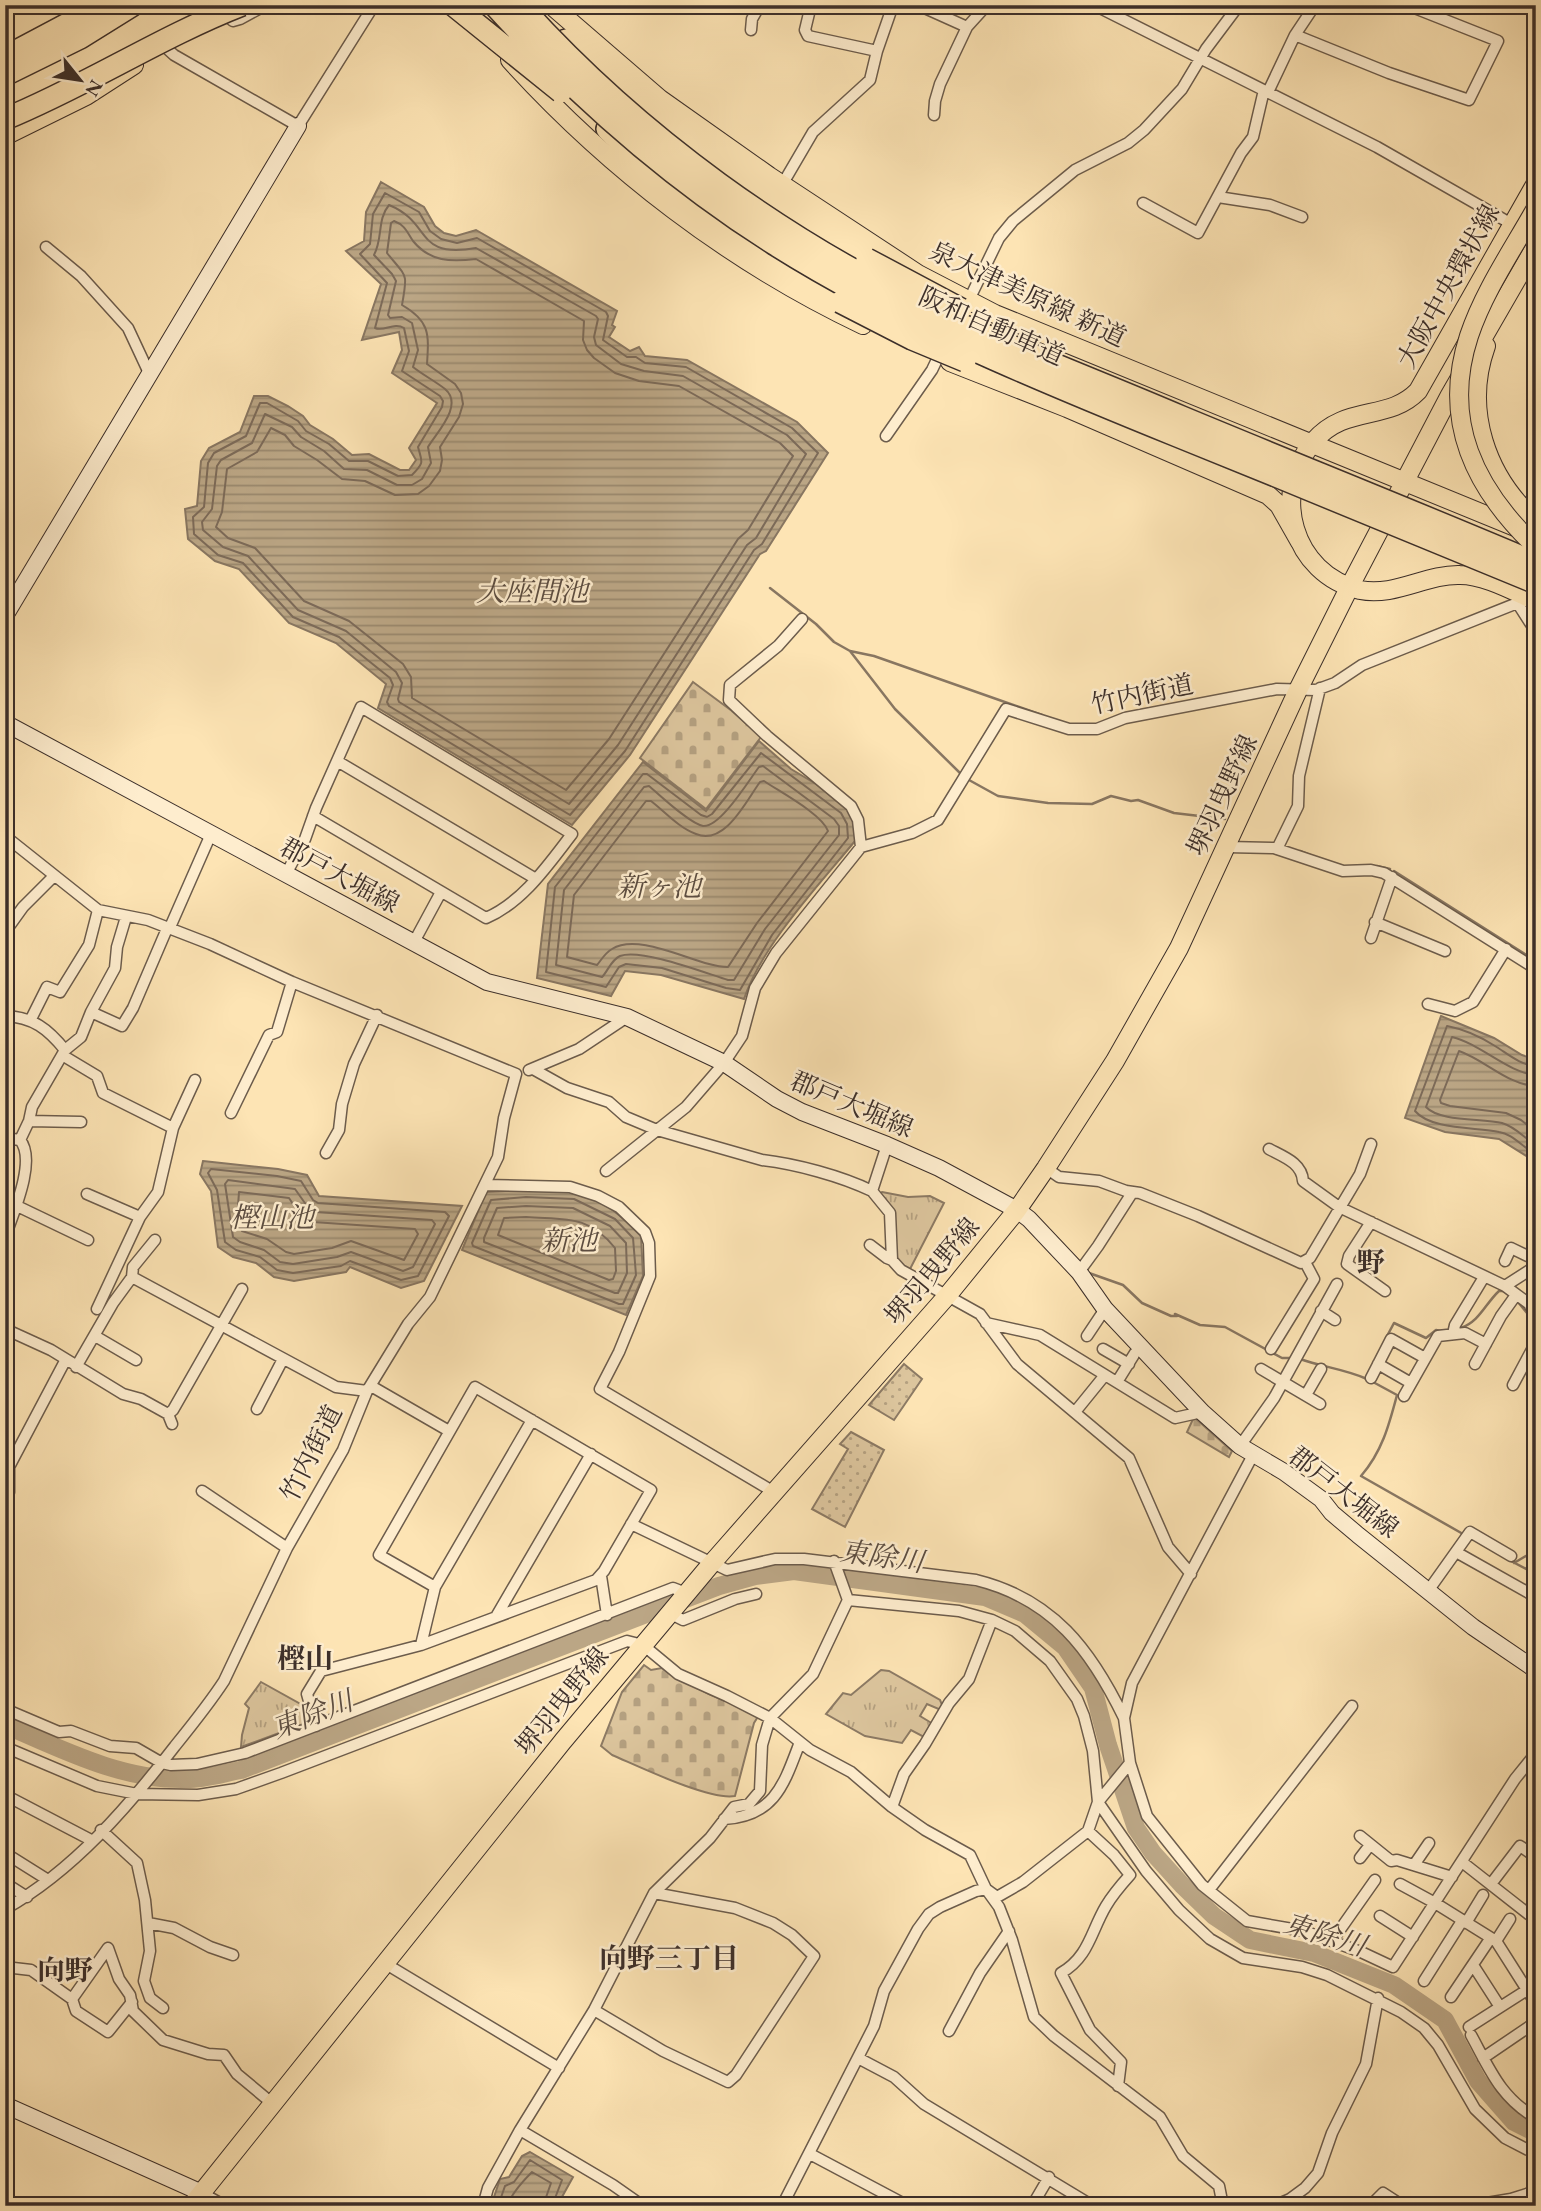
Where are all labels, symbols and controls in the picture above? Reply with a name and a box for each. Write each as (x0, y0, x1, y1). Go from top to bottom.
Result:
north arrow (46, 46, 116, 116)
text: N (79, 75, 109, 102)
street label: 大阪中央環状線 (1389, 198, 1507, 374)
street label: 泉大津美原線 新道 (924, 234, 1132, 354)
street label: 阪和自動車道 (914, 279, 1070, 373)
water label: 大座間池 (476, 573, 591, 609)
street label: 竹内街道 (1088, 667, 1196, 721)
street label: 堺羽曳野線 (1179, 729, 1265, 861)
street label: 郡戸大堀線 (275, 829, 405, 921)
water label: 新ヶ池 (617, 868, 704, 904)
street label: 郡戸大堀線 (786, 1063, 918, 1145)
water label: 樫山池 (230, 1199, 317, 1235)
street label: 堺羽曳野線 (877, 1210, 987, 1332)
water label: 新池 (541, 1222, 600, 1258)
district label: 野 (1357, 1244, 1385, 1280)
street label: 竹内街道 (272, 1399, 350, 1507)
street label: 郡戸大堀線 (1282, 1439, 1406, 1545)
water label: 東除川 (838, 1532, 929, 1580)
district label: 樫山 (277, 1640, 333, 1676)
street label: 堺羽曳野線 (508, 1640, 616, 1762)
water label: 東除川 (266, 1681, 360, 1746)
water label: 東除川 (1280, 1905, 1373, 1964)
district label: 向野三丁目 (599, 1940, 739, 1976)
district label: 向野 (37, 1952, 93, 1988)

